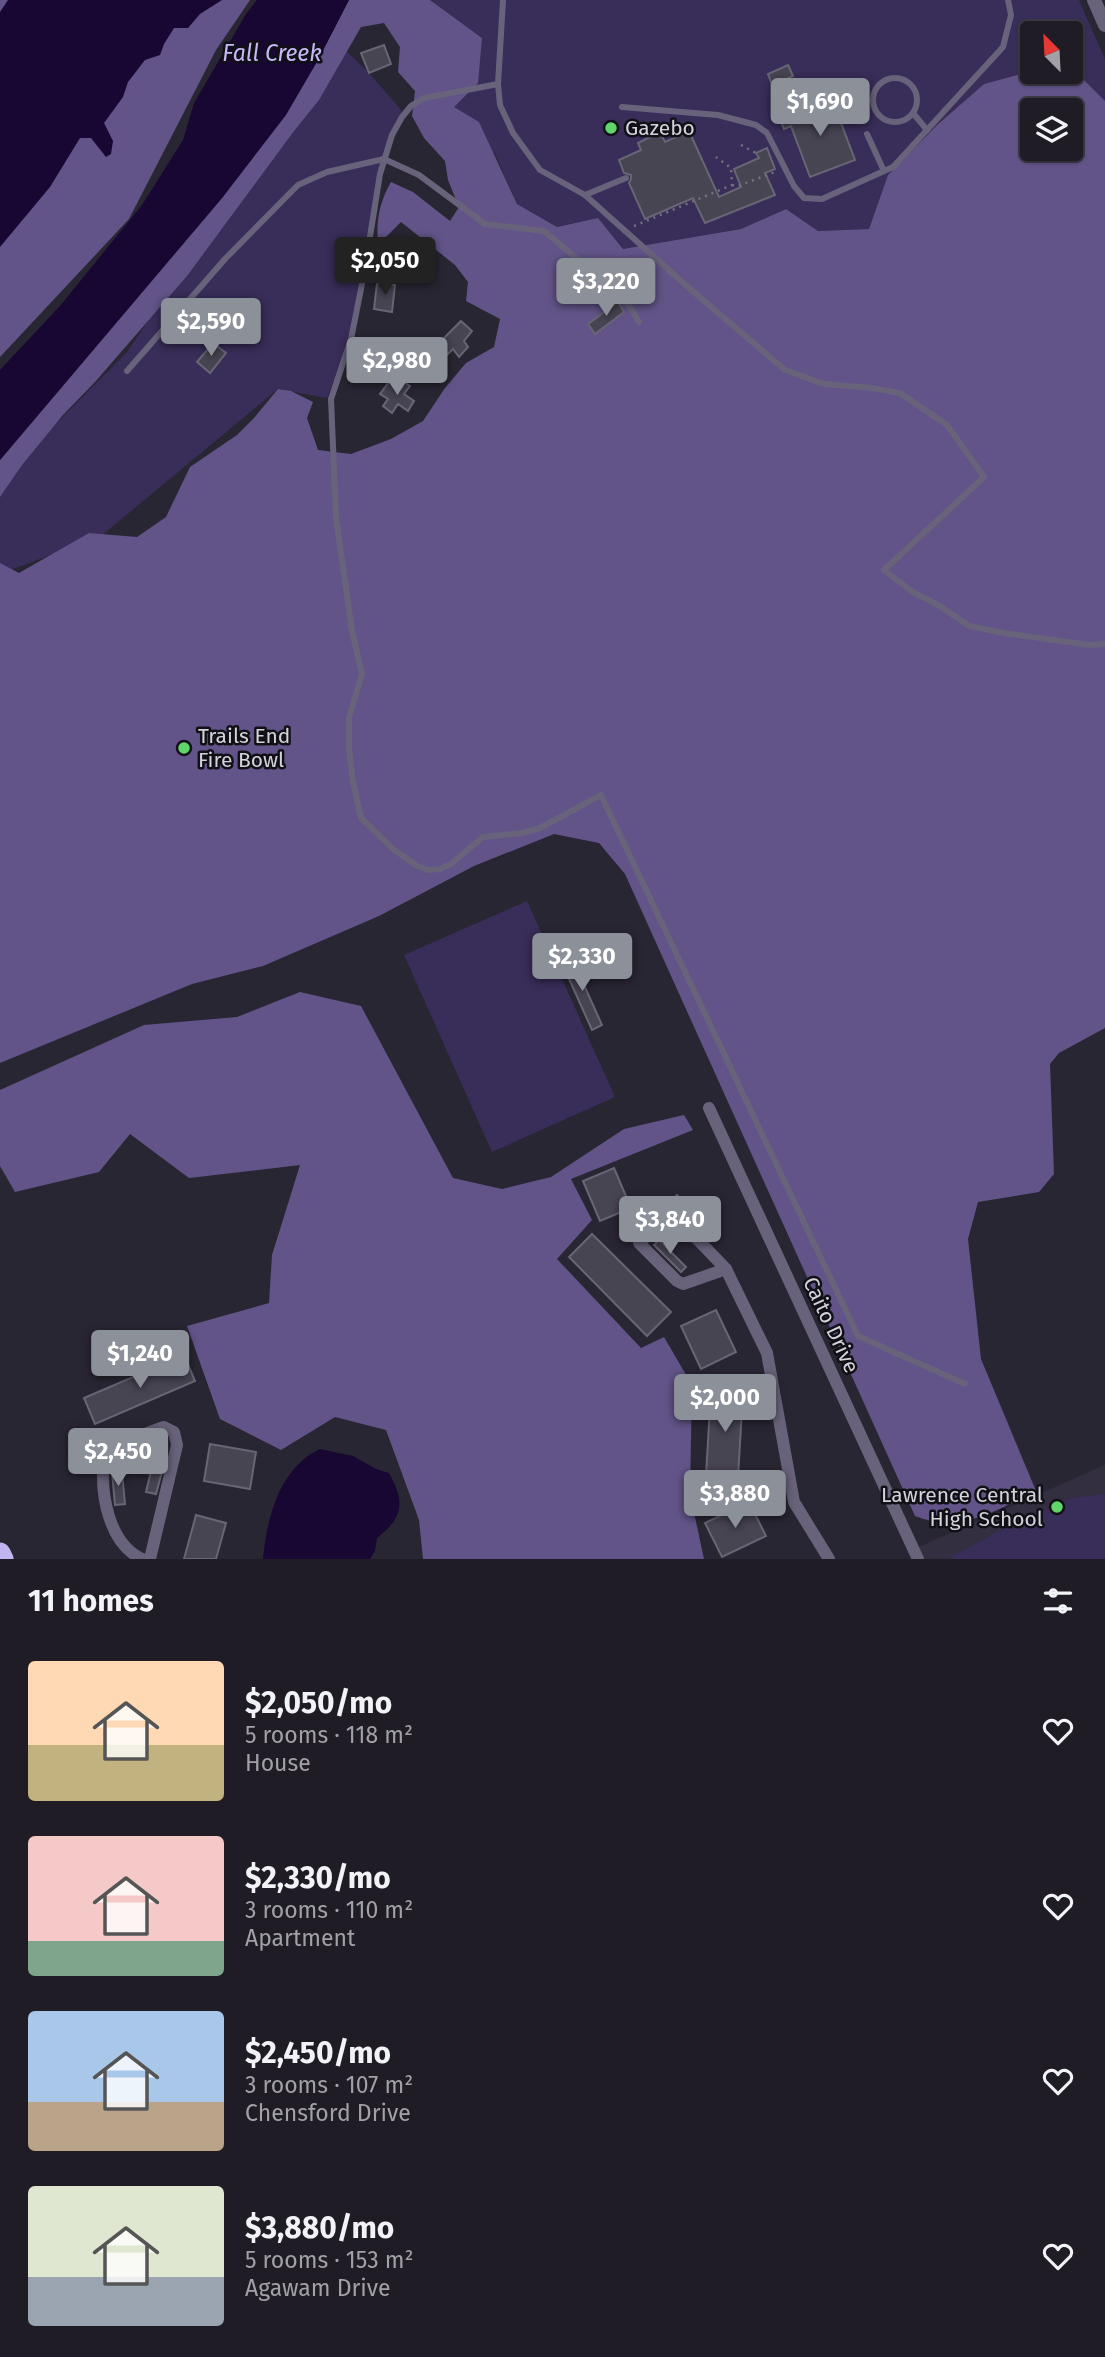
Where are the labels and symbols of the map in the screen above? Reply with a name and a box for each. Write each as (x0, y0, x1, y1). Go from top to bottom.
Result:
north arrow (1020, 21, 1083, 84)
water label: Fall Creek (222, 39, 322, 67)
pin: $1,690 (763, 78, 877, 138)
place label: Gazebo (625, 115, 695, 141)
marker: Gazebo (603, 120, 619, 136)
pin: $2,050 (328, 238, 442, 297)
pin: $3,220 (549, 258, 663, 318)
pin: $2,590 (154, 298, 268, 358)
pin: $2,980 (340, 338, 454, 397)
place label: Trails End Fire Bowl (198, 723, 290, 773)
marker: Trails End Fire Bowl (176, 740, 192, 756)
pin: $2,330 (525, 934, 639, 993)
pin: $3,840 (613, 1196, 727, 1256)
street label: Caito Drive (797, 1273, 865, 1377)
pin: $1,240 (83, 1330, 197, 1390)
pin: $2,000 (668, 1374, 782, 1434)
pin: $2,450 (61, 1428, 175, 1488)
pin: $3,880 (678, 1470, 792, 1530)
place label: Lawrence Central High School (881, 1482, 1043, 1532)
marker: Lawrence Central High School (1049, 1499, 1065, 1515)

